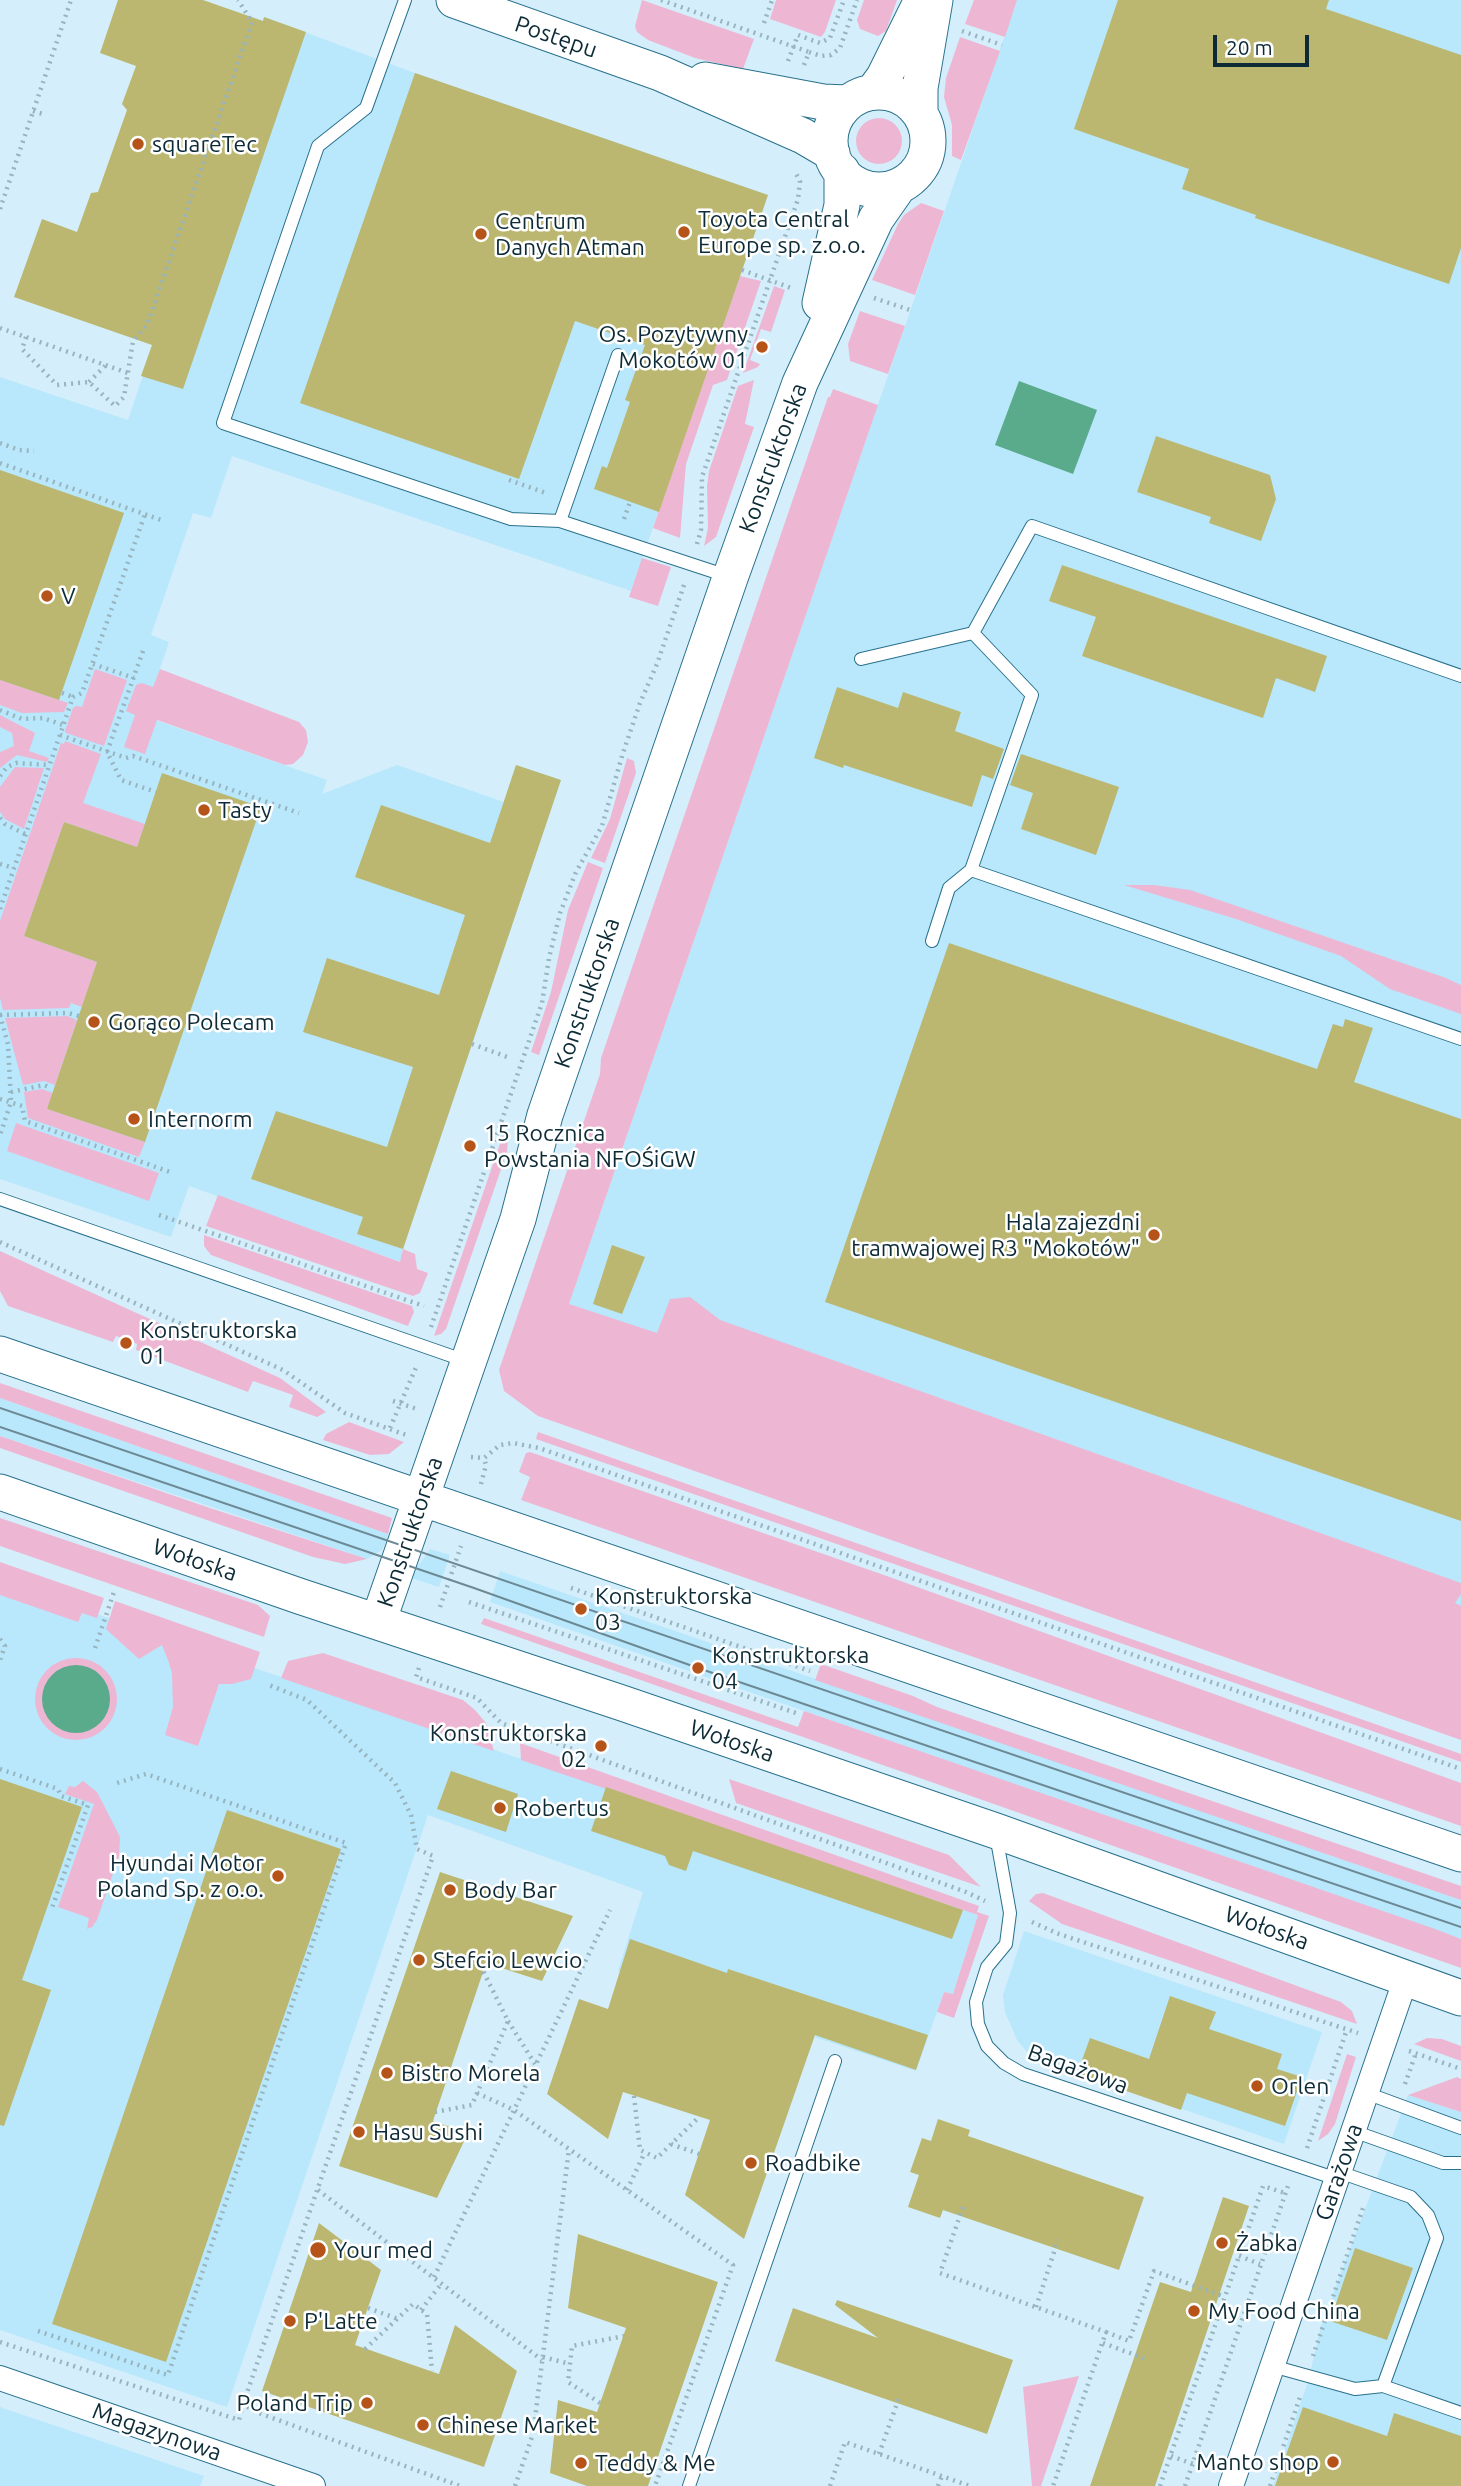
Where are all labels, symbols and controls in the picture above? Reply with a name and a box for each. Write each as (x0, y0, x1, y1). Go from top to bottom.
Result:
street label: Postępu (511, 10, 601, 64)
scale bar (1216, 21, 1312, 65)
text: 20 m (1226, 35, 1273, 59)
place label: squareTec (152, 130, 257, 158)
marker: squareTec (130, 136, 146, 152)
place label: Toyota Central Europe sp. z.o.o. (698, 205, 866, 259)
place label: Centrum Danych Atman (495, 207, 645, 261)
marker: Toyota Central Europe sp. z.o.o. (676, 224, 692, 240)
marker: Centrum Danych Atman (473, 226, 489, 242)
place label: Os. Pozytywny Mokotów 01 (598, 320, 748, 374)
marker: Os. Pozytywny Mokotów 01 (754, 339, 770, 355)
street label: Konstruktorska (733, 379, 813, 537)
place label: V (61, 582, 76, 610)
marker: V (39, 588, 55, 604)
place label: Tasty (218, 796, 272, 824)
marker: Tasty (196, 802, 212, 818)
street label: Konstruktorska (548, 914, 626, 1072)
place label: Gorąco Polecam (108, 1008, 275, 1036)
marker: Gorąco Polecam (86, 1014, 102, 1030)
place label: Internorm (148, 1105, 253, 1133)
marker: Internorm (126, 1111, 142, 1127)
place label: 15 Rocznica Powstania NFOŚiGW (484, 1119, 696, 1173)
marker: 15 Rocznica Powstania NFOŚiGW (462, 1138, 478, 1154)
place label: Hala zajezdni tramwajowej R3 "Mokotów" (851, 1208, 1140, 1262)
marker: Hala zajezdni tramwajowej R3 "Mokotów" (1146, 1227, 1162, 1243)
place label: Konstruktorska 01 (140, 1316, 297, 1370)
marker: Konstruktorska 01 (118, 1335, 134, 1351)
street label: Konstruktorska (371, 1453, 449, 1611)
street label: Wołoska (149, 1533, 241, 1587)
place label: Konstruktorska 03 (595, 1582, 752, 1636)
marker: Konstruktorska 03 (573, 1601, 589, 1617)
place label: Konstruktorska 04 (712, 1641, 869, 1695)
marker: Konstruktorska 04 (690, 1660, 706, 1676)
street label: Wołoska (686, 1714, 778, 1768)
place label: Konstruktorska 02 (430, 1719, 587, 1773)
marker: Konstruktorska 02 (593, 1738, 609, 1754)
place label: Robertus (514, 1794, 609, 1822)
marker: Robertus (492, 1800, 508, 1816)
place label: Hyundai Motor Poland Sp. z o.o. (97, 1849, 264, 1903)
marker: Hyundai Motor Poland Sp. z o.o. (270, 1868, 286, 1884)
place label: Body Bar (464, 1876, 557, 1904)
marker: Body Bar (442, 1882, 458, 1898)
street label: Wołoska (1221, 1900, 1313, 1956)
place label: Stefcio Lewcio (433, 1946, 582, 1974)
marker: Stefcio Lewcio (411, 1952, 427, 1968)
street label: Bagażowa (1024, 2038, 1132, 2100)
place label: Bistro Morela (401, 2059, 540, 2087)
marker: Bistro Morela (379, 2065, 395, 2081)
place label: Orlen (1271, 2072, 1329, 2100)
marker: Orlen (1249, 2078, 1265, 2094)
place label: Hasu Sushi (373, 2118, 483, 2146)
street label: Garażowa (1310, 2120, 1368, 2224)
marker: Hasu Sushi (351, 2124, 367, 2140)
place label: Roadbike (765, 2149, 861, 2177)
marker: Roadbike (743, 2155, 759, 2171)
place label: Żabka (1236, 2229, 1298, 2257)
marker: Żabka (1214, 2235, 1230, 2251)
place label: Your med (334, 2236, 433, 2264)
marker: Your med (308, 2240, 328, 2260)
place label: My Food China (1208, 2297, 1360, 2325)
marker: My Food China (1186, 2303, 1202, 2319)
place label: P'Latte (304, 2307, 378, 2335)
marker: P'Latte (282, 2313, 298, 2329)
place label: Poland Trip (237, 2389, 353, 2417)
marker: Poland Trip (359, 2395, 375, 2411)
street label: Magazynowa (89, 2397, 225, 2467)
place label: Chinese Market (437, 2411, 597, 2439)
marker: Chinese Market (415, 2417, 431, 2433)
place label: Manto shop (1196, 2448, 1319, 2476)
place label: Teddy & Me (595, 2449, 716, 2477)
marker: Manto shop (1325, 2454, 1341, 2470)
marker: Teddy & Me (573, 2455, 589, 2471)

